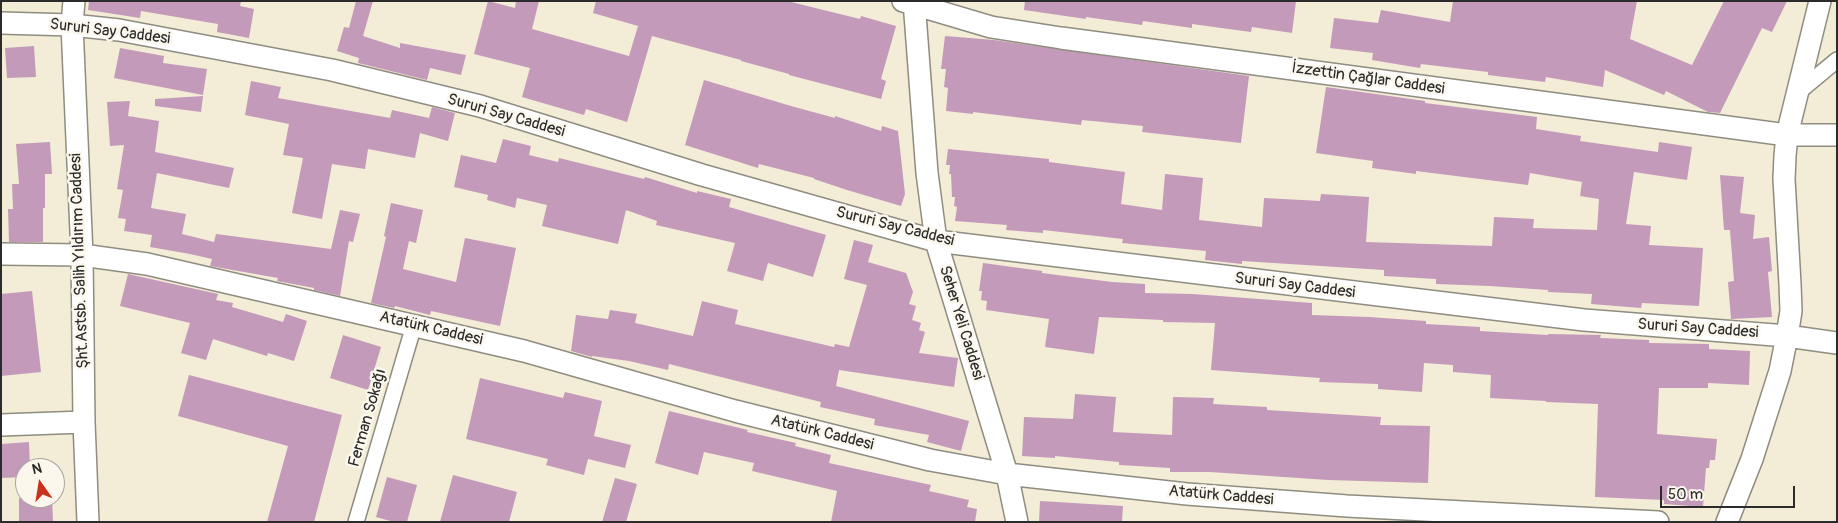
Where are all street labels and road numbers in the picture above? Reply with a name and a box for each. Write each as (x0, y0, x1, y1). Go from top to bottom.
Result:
street label: Sururi Say Caddesi (49, 15, 171, 49)
street label: İzzettin Çağlar Caddesi (1290, 59, 1446, 99)
street label: Sururi Say Caddesi (445, 90, 567, 142)
street label: Şht.Astsb. Salih Yıldırım Caddesi (67, 153, 93, 369)
street label: Sururi Say Caddesi (834, 203, 956, 251)
street label: Seher Yeli Caddesi (935, 264, 987, 382)
street label: Sururi Say Caddesi (1234, 269, 1356, 303)
street label: Atatürk Caddesi (377, 308, 485, 350)
street label: Sururi Say Caddesi (1637, 315, 1759, 343)
street label: Ferman Sokağı (345, 367, 391, 469)
street label: Atatürk Caddesi (769, 411, 875, 455)
street label: Atatürk Caddesi (1168, 482, 1274, 510)

